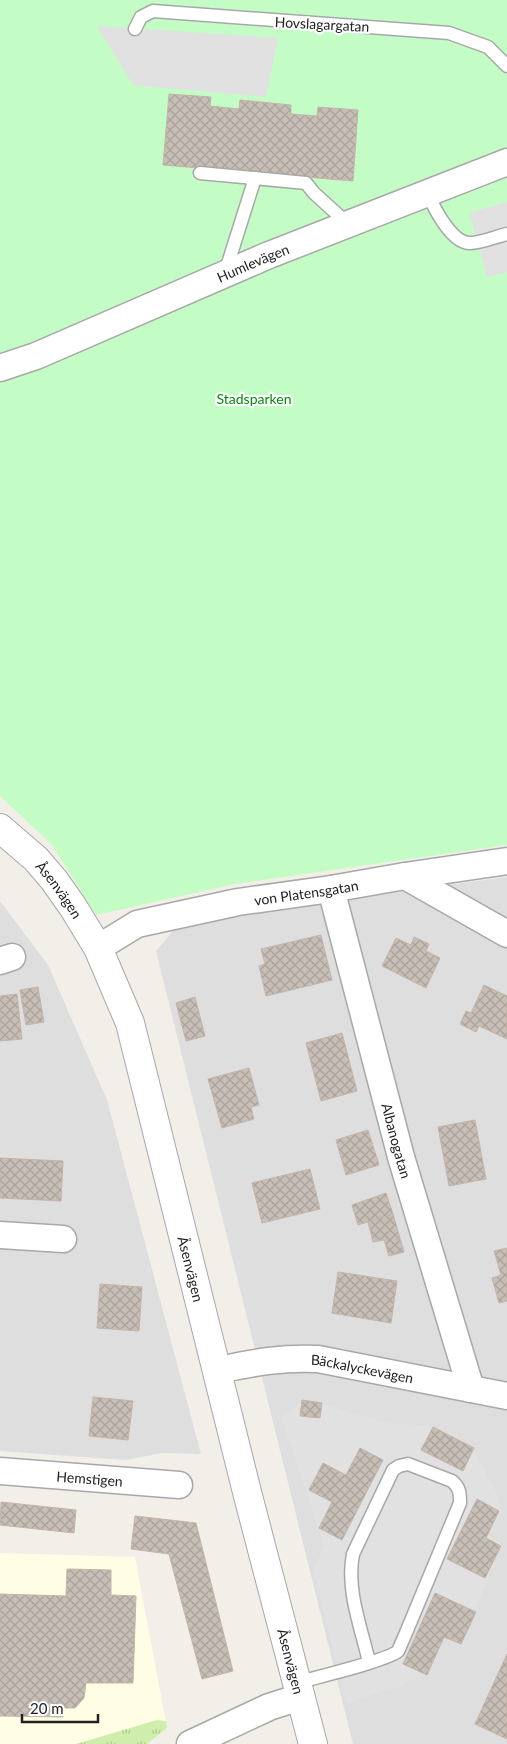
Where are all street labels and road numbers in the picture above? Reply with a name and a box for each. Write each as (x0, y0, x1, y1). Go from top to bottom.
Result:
street label: Hovslagargatan (274, 13, 370, 35)
street label: Humlevägen (214, 240, 291, 285)
street label: Åsenvägen (33, 857, 86, 921)
street label: von Platensgatan (253, 876, 360, 908)
street label: Albanogatan (379, 1101, 415, 1180)
street label: Åsenvägen (175, 1234, 208, 1303)
street label: Bäckalyckevägen (311, 1350, 415, 1386)
street label: Hemstigen (56, 1467, 124, 1489)
street label: Åsenvägen (275, 1627, 308, 1696)

